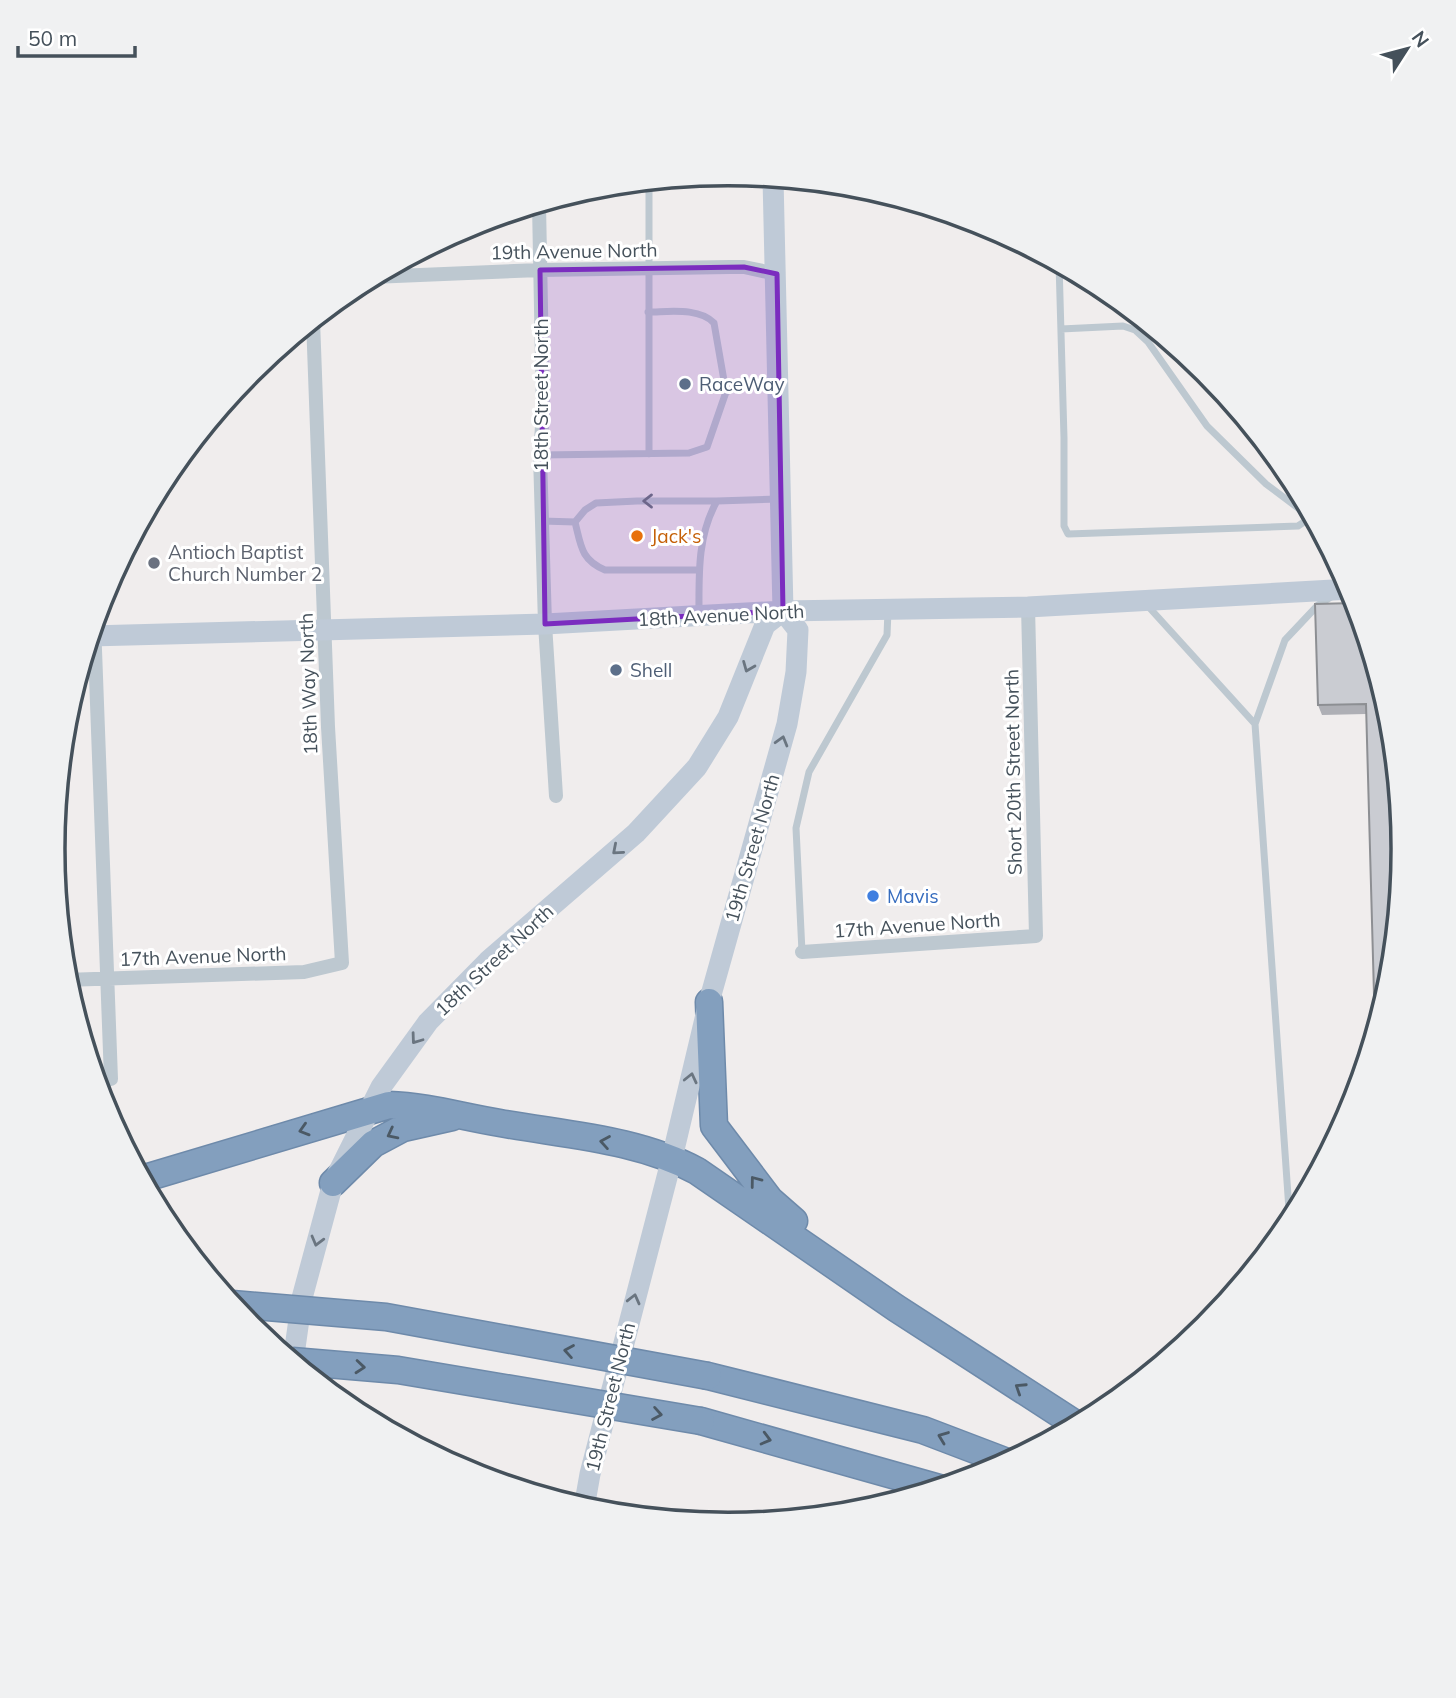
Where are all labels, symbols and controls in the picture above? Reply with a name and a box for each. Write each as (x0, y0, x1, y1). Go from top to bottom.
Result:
scale bar (18, 14, 135, 58)
north arrow (1372, 14, 1442, 84)
text: 50 m (28, 25, 77, 51)
text: N (1407, 26, 1435, 52)
street label: 19th Avenue North (490, 238, 658, 264)
street label: 18th Street North (529, 318, 553, 472)
place label: RaceWay (699, 372, 785, 396)
marker: RaceWay (677, 376, 693, 392)
one-way arrow (643, 493, 653, 509)
place label: Jack's (651, 524, 701, 548)
marker: Jack's (629, 528, 645, 544)
place label: Antioch Baptist Church Number 2 (168, 540, 322, 586)
marker: Antioch Baptist Church Number 2 (146, 555, 162, 571)
street label: 18th Avenue North (637, 599, 805, 631)
street label: 18th Way North (294, 613, 322, 755)
place label: Shell (630, 658, 672, 682)
one-way arrow (743, 661, 757, 673)
marker: Shell (608, 662, 624, 678)
street label: Short 20th Street North (999, 669, 1027, 875)
one-way arrow (774, 735, 789, 747)
street label: 19th Street North (719, 771, 785, 925)
one-way arrow (612, 841, 625, 854)
place label: Mavis (887, 884, 939, 908)
marker: Mavis (865, 888, 881, 904)
street label: 18th Street North (430, 899, 558, 1021)
street label: 17th Avenue North (833, 907, 1001, 943)
street label: 17th Avenue North (119, 941, 287, 971)
one-way arrow (412, 1031, 424, 1044)
one-way arrow (682, 1072, 697, 1084)
one-way arrow (298, 1122, 311, 1136)
one-way arrow (387, 1126, 399, 1140)
one-way arrow (599, 1135, 611, 1150)
one-way arrow (751, 1176, 763, 1188)
one-way arrow (311, 1235, 325, 1247)
one-way arrow (626, 1293, 640, 1305)
street label: 19th Street North (580, 1320, 640, 1474)
one-way arrow (563, 1344, 575, 1359)
one-way arrow (355, 1359, 366, 1374)
one-way arrow (1015, 1383, 1028, 1396)
one-way arrow (651, 1406, 663, 1421)
one-way arrow (760, 1431, 772, 1445)
one-way arrow (938, 1432, 950, 1446)

